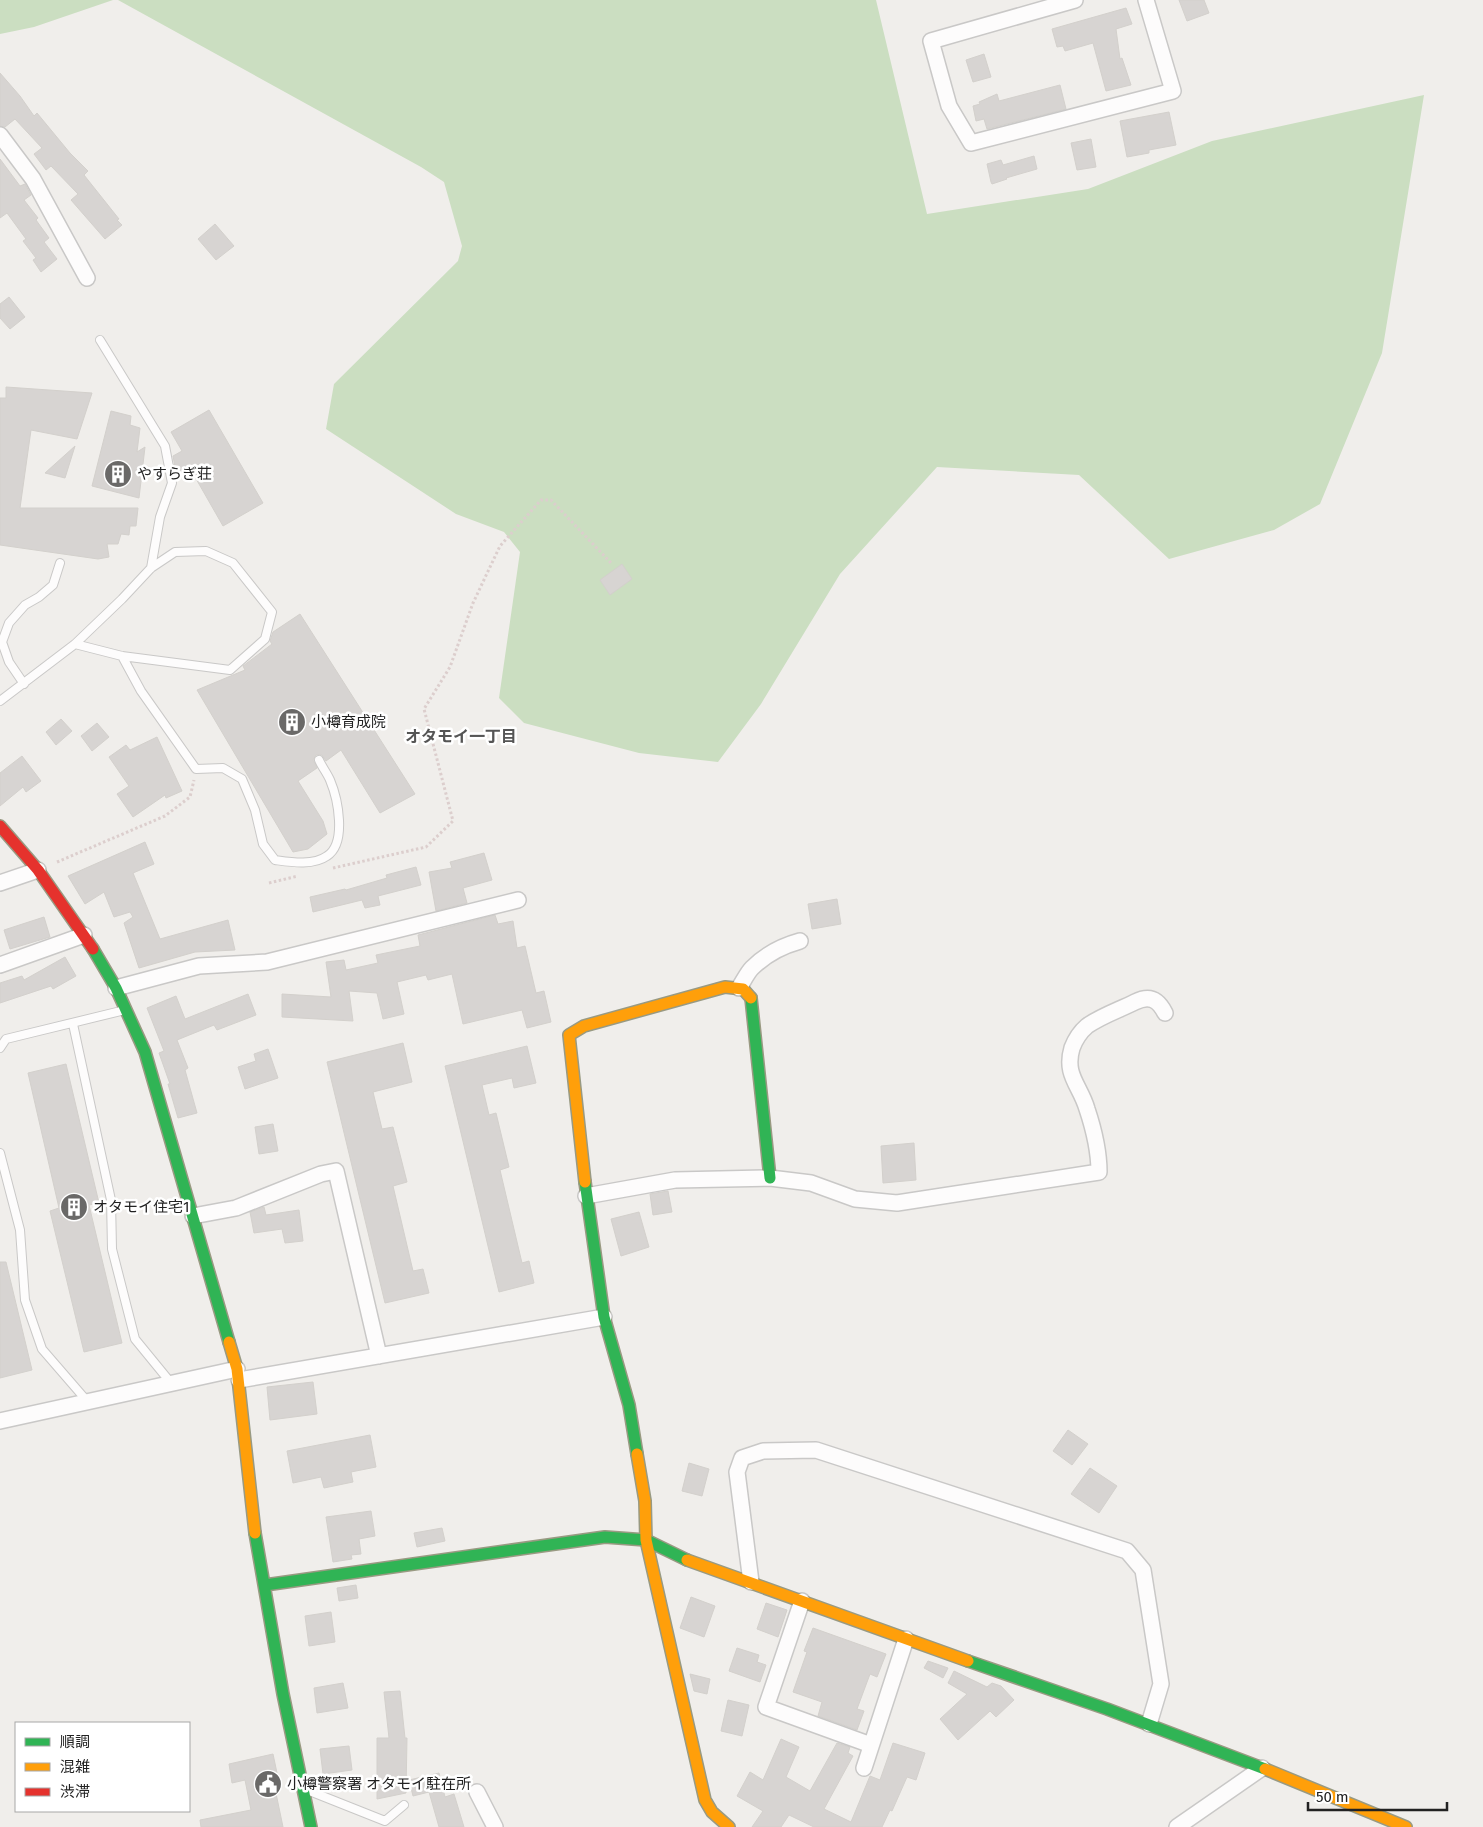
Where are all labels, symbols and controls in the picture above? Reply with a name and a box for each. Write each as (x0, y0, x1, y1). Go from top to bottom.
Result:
building icon: やすらぎ荘 (103, 459, 133, 489)
place label: やすらぎ荘 (137, 465, 212, 483)
building icon: 小樽育成院 (277, 707, 307, 737)
place label: 小樽育成院 (311, 713, 386, 731)
district label: オタモイ一丁目 (405, 727, 517, 746)
building icon: オタモイ住宅1 (59, 1192, 89, 1222)
place label: オタモイ住宅1 (93, 1198, 190, 1216)
legend (15, 1722, 190, 1812)
text: 順調 (60, 1733, 90, 1751)
text: 混雑 (60, 1758, 90, 1776)
public building icon: 小樽警察署 オタモイ駐在所 (253, 1769, 283, 1799)
place label: 小樽警察署 オタモイ駐在所 (287, 1775, 471, 1793)
scale bar (1308, 1780, 1447, 1812)
text: 渋滞 (60, 1783, 90, 1801)
text: 50 m (1316, 1788, 1349, 1806)

